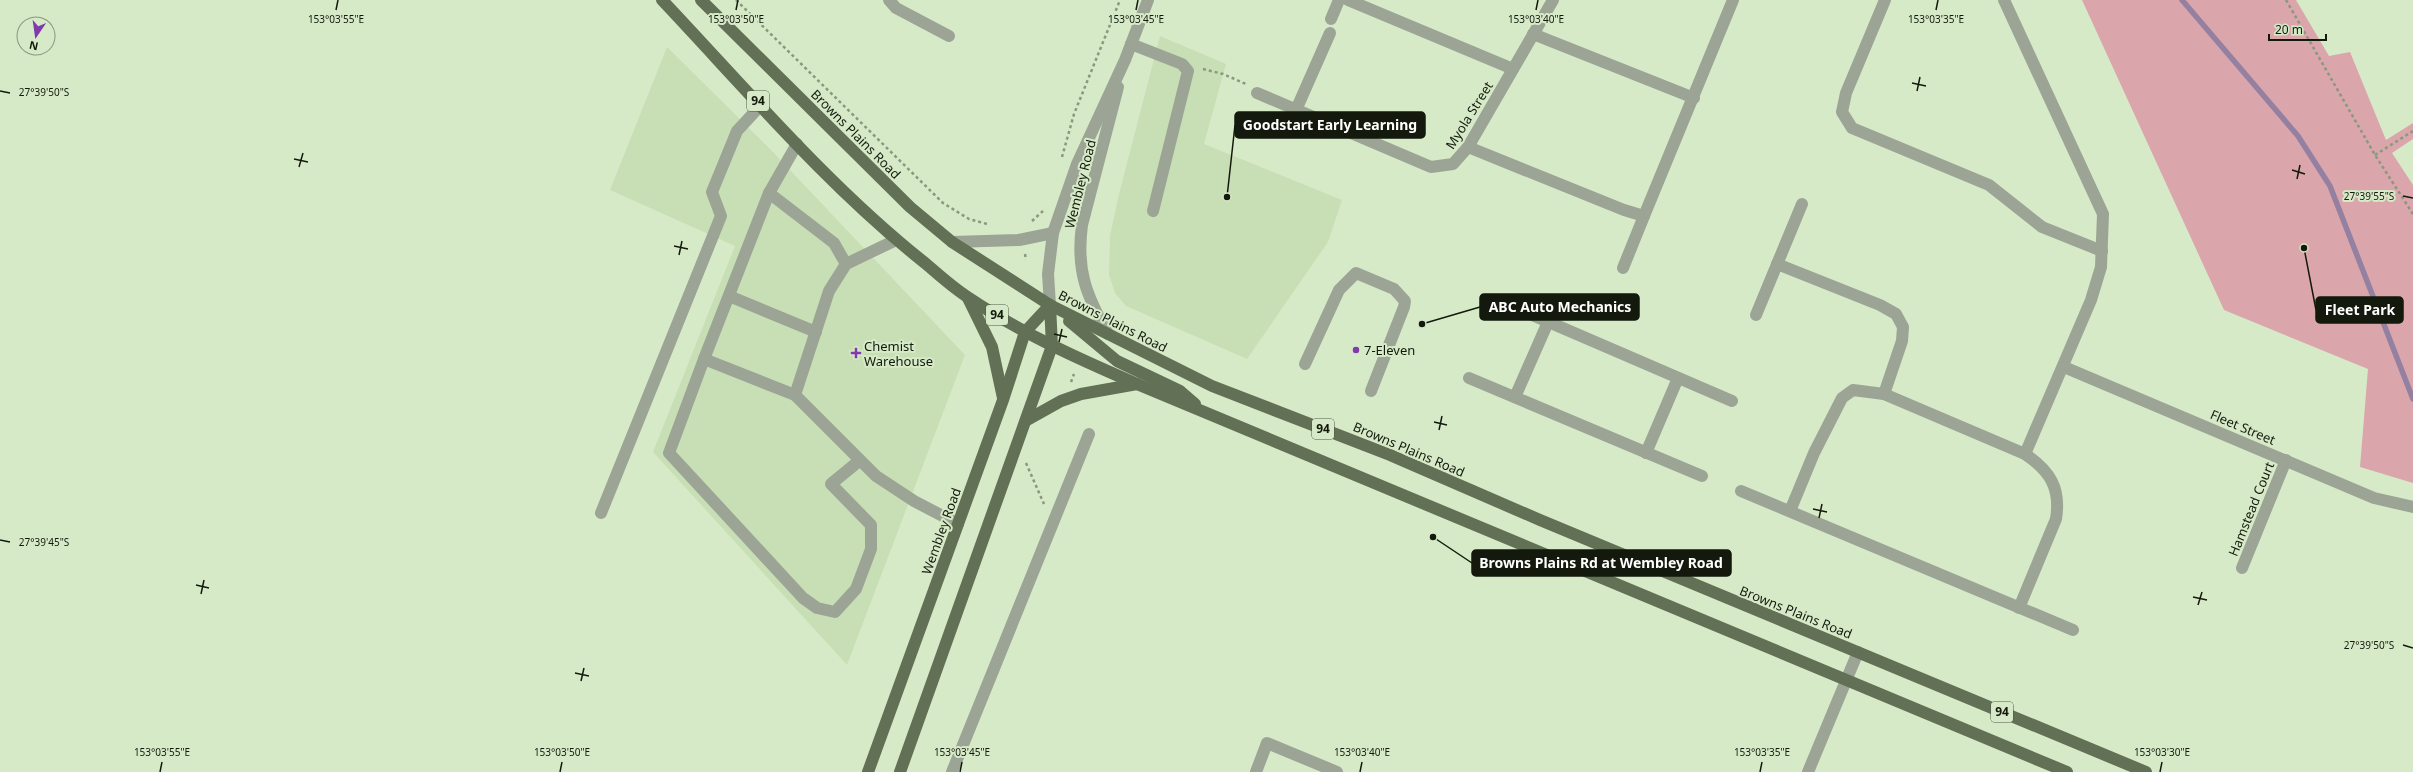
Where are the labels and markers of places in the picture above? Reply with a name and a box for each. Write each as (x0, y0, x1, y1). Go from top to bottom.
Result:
callout: Goodstart Early Learning (1235, 112, 1425, 138)
callout: ABC Auto Mechanics (1480, 294, 1639, 320)
callout: Fleet Park (2316, 297, 2403, 323)
place label: Chemist Warehouse (864, 337, 933, 370)
place label: 7-Eleven (1364, 341, 1415, 359)
marker: 7-Eleven (1351, 345, 1361, 355)
marker: Chemist Warehouse (851, 348, 861, 358)
callout: Browns Plains Rd at Wembley Road (1472, 550, 1731, 576)

